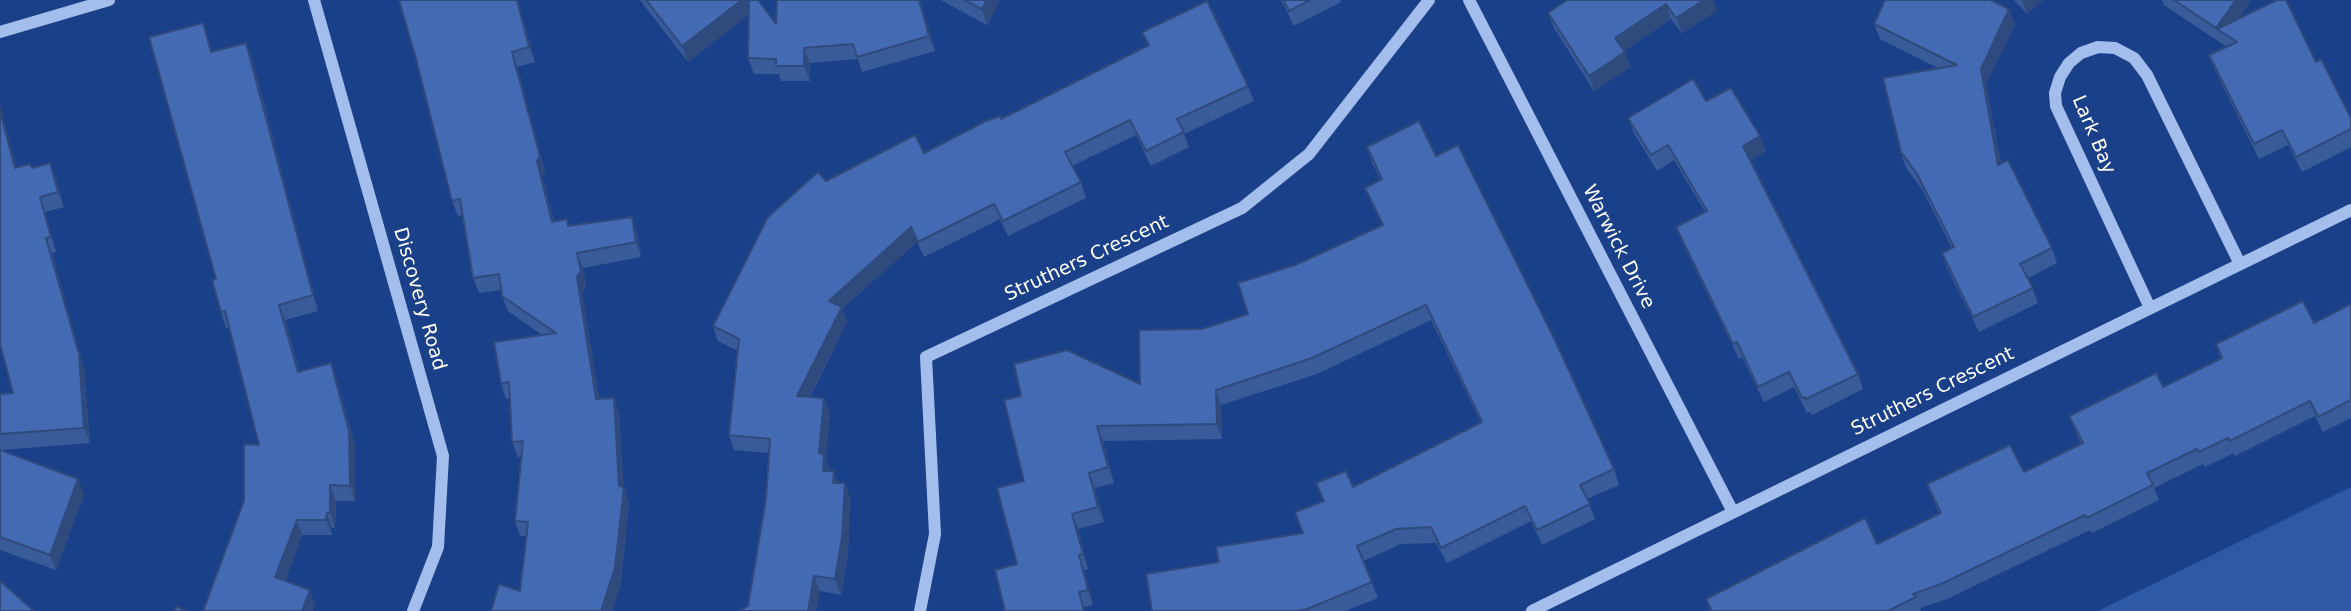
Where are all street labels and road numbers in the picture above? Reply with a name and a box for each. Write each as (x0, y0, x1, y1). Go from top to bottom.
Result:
street label: Lark Bay (2066, 92, 2120, 178)
street label: Warwick Drive (1577, 181, 1659, 313)
street label: Struthers Crescent (1001, 211, 1173, 307)
street label: Discovery Road (388, 225, 450, 373)
street label: Struthers Crescent (1848, 343, 2018, 441)

